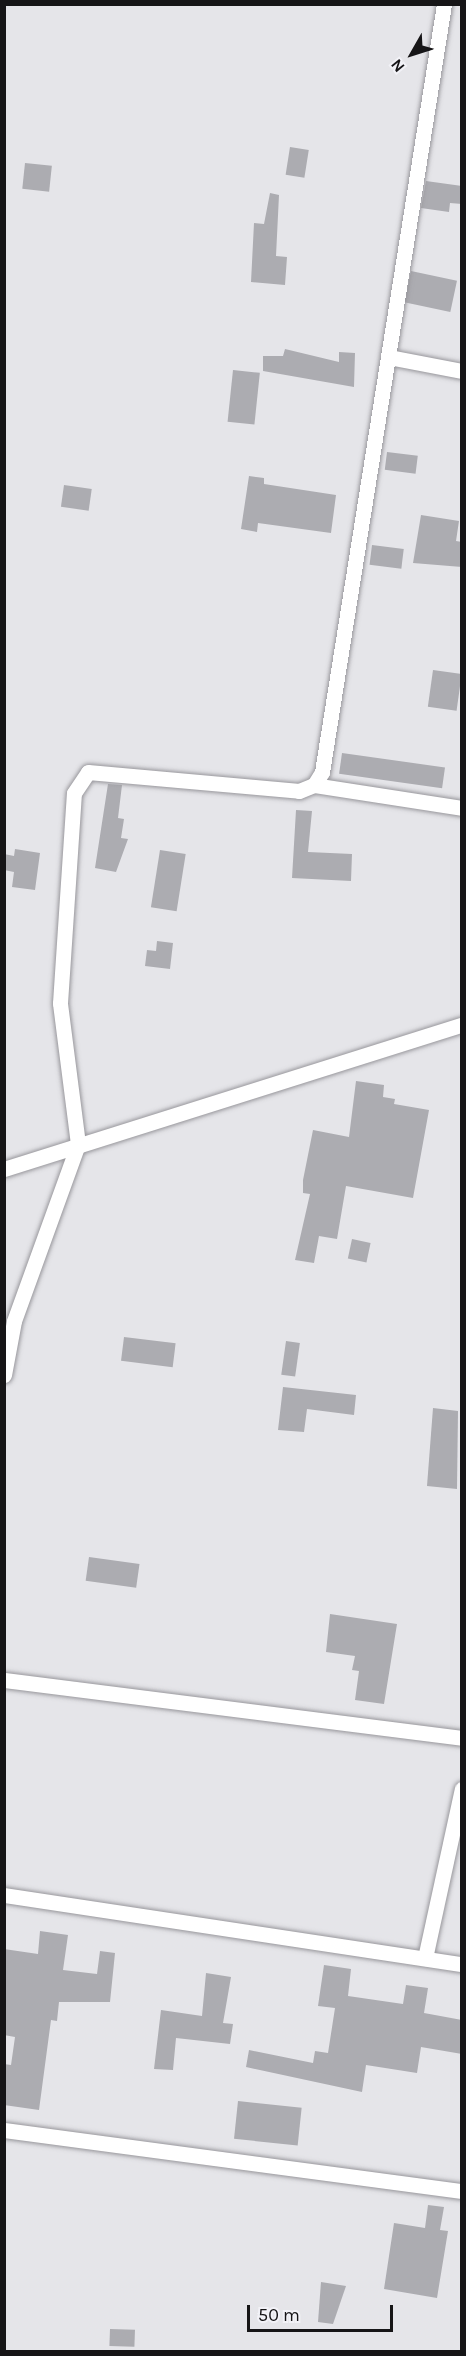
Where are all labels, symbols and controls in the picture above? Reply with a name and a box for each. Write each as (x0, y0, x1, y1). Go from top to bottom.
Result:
north arrow (382, 24, 442, 84)
text: N (387, 55, 409, 76)
scale bar (250, 2293, 396, 2331)
text: 50 m (258, 2304, 300, 2326)

